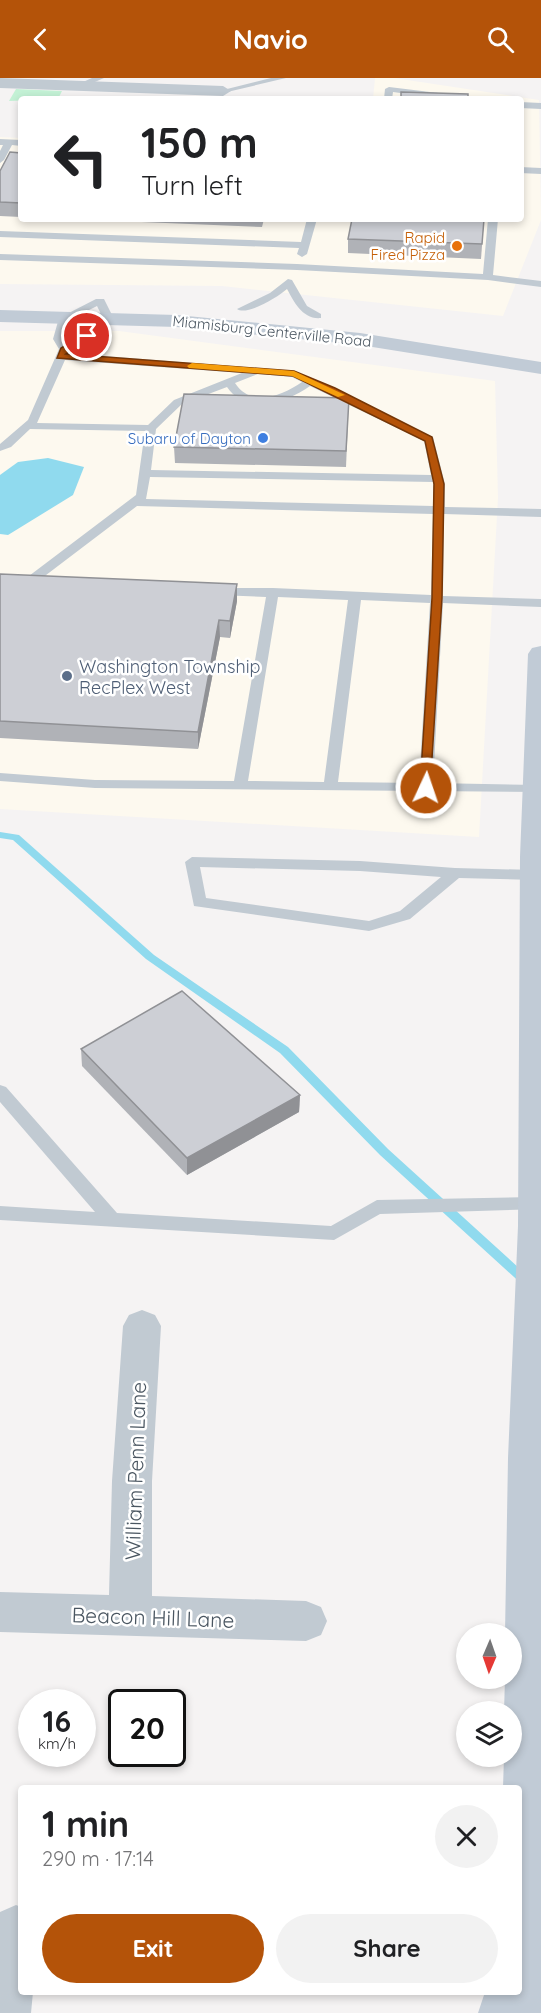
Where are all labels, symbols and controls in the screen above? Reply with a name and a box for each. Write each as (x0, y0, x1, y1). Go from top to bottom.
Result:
text: Navio (233, 22, 308, 56)
icon: back (24, 23, 57, 56)
icon: search (484, 23, 517, 56)
text: 150 m (141, 116, 258, 169)
icon: left (42, 120, 120, 198)
text: Turn left (141, 168, 243, 202)
place label: Rapid Fired Pizza (371, 228, 445, 264)
marker: Rapid Fired Pizza (450, 239, 464, 253)
pin (61, 310, 112, 361)
street label: Miamisburg Centerville Road (172, 311, 372, 351)
icon: arrive (70, 319, 103, 352)
place label: Subaru of Dayton (128, 429, 251, 448)
marker: Subaru of Dayton (256, 431, 270, 445)
place label: Washington Township RecPlex West (79, 655, 261, 699)
marker: Washington Township RecPlex West (60, 669, 74, 683)
position arrow (394, 756, 458, 820)
street label: William Penn Lane (119, 1381, 151, 1561)
street label: Beacon Hill Lane (71, 1601, 235, 1633)
north arrow (456, 1623, 522, 1689)
map controls (456, 1623, 522, 1767)
speed limit sign: 20 (108, 1689, 186, 1767)
button: layers (456, 1701, 522, 1767)
text: 16 (43, 1702, 71, 1740)
text: km/h (38, 1734, 76, 1753)
text: 1 min (42, 1801, 129, 1846)
button: close (435, 1805, 498, 1868)
text: 290 m · 17:14 (42, 1846, 154, 1871)
button: Exit (42, 1914, 264, 1983)
button: Share (276, 1914, 498, 1983)

